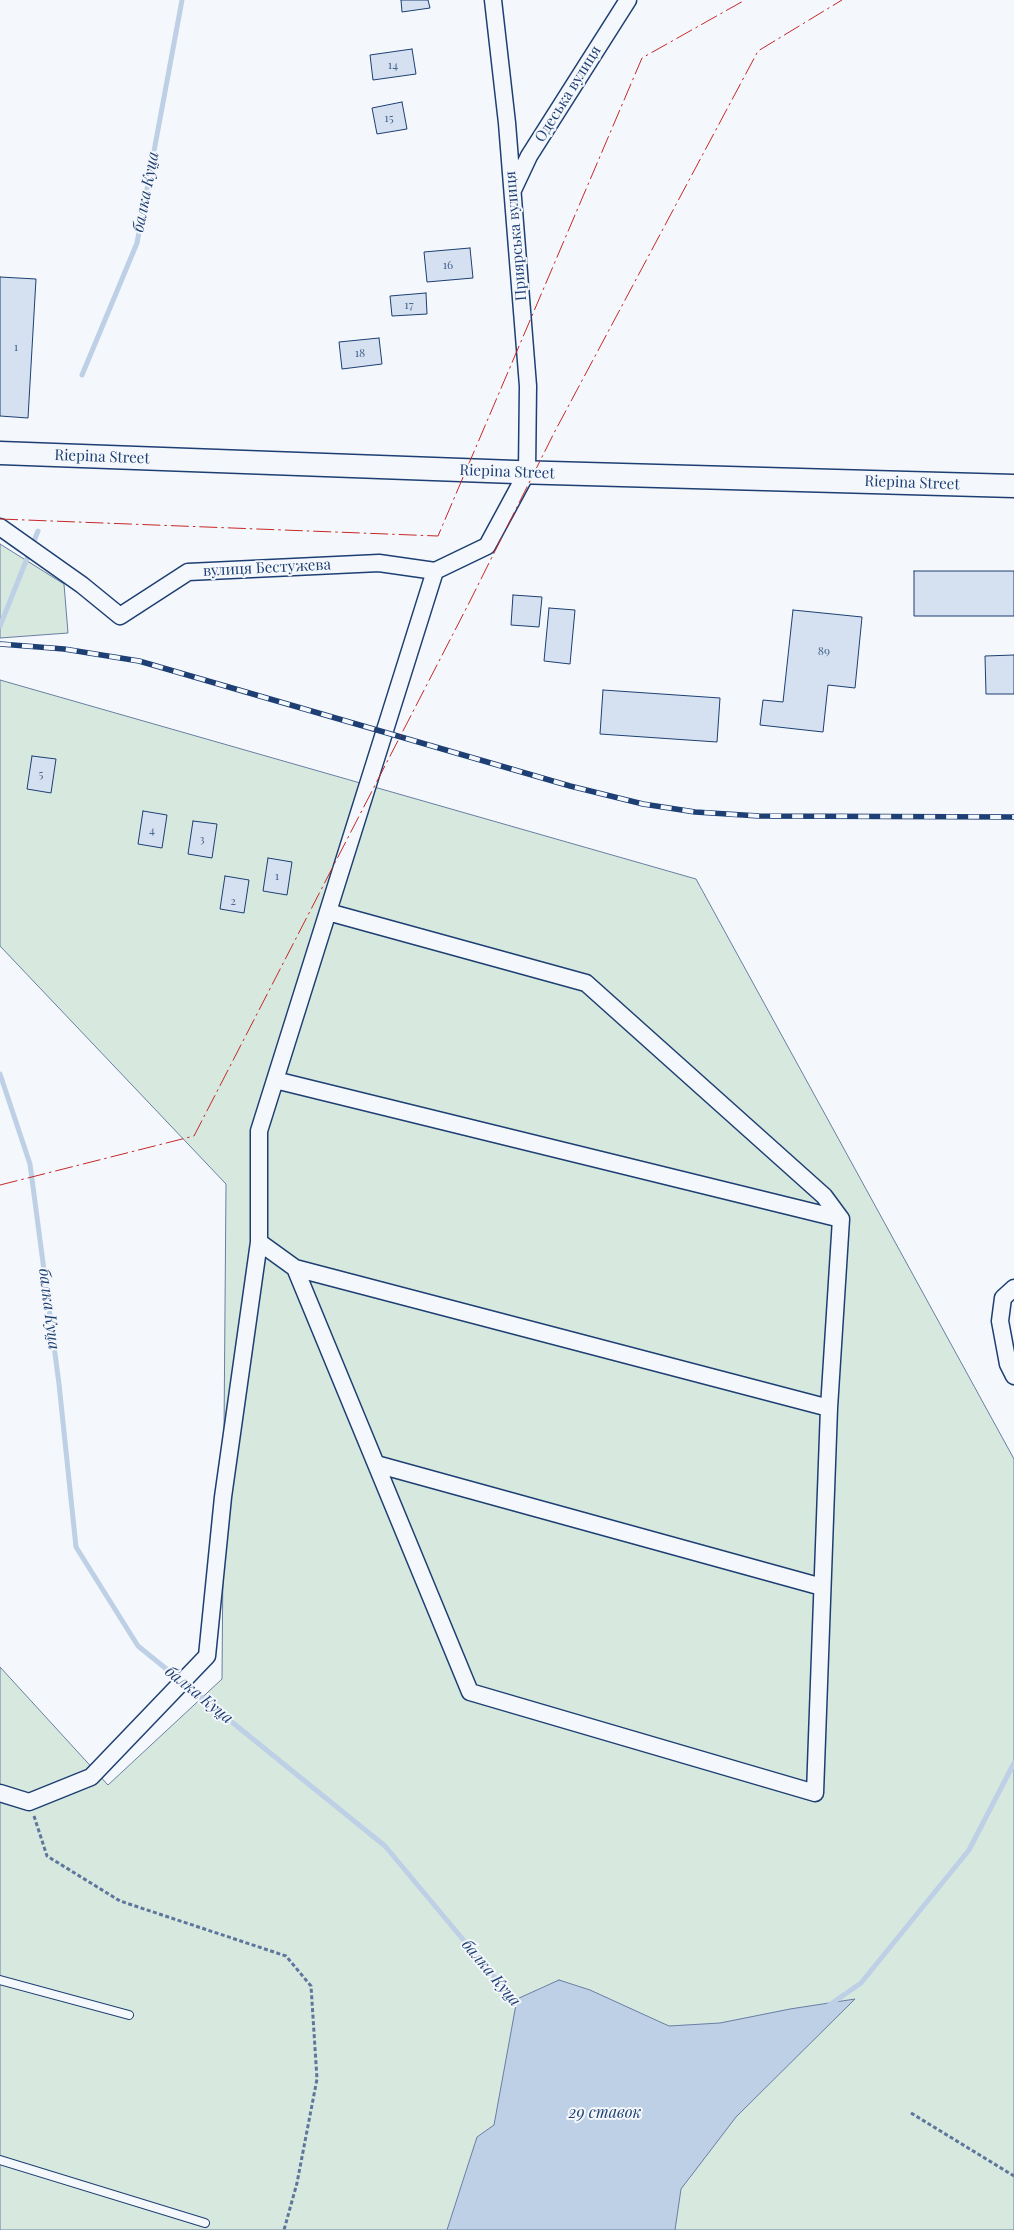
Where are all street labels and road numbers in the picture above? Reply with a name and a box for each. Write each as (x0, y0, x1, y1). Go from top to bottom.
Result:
street label: Одеська вулиця (531, 43, 605, 145)
street label: Приярська вулиця (501, 170, 531, 302)
street label: Riepina Street (54, 446, 150, 468)
street label: Riepina Street (459, 461, 555, 483)
street label: Riepina Street (864, 472, 960, 494)
street label: вулиця Бестужева (203, 556, 331, 580)

